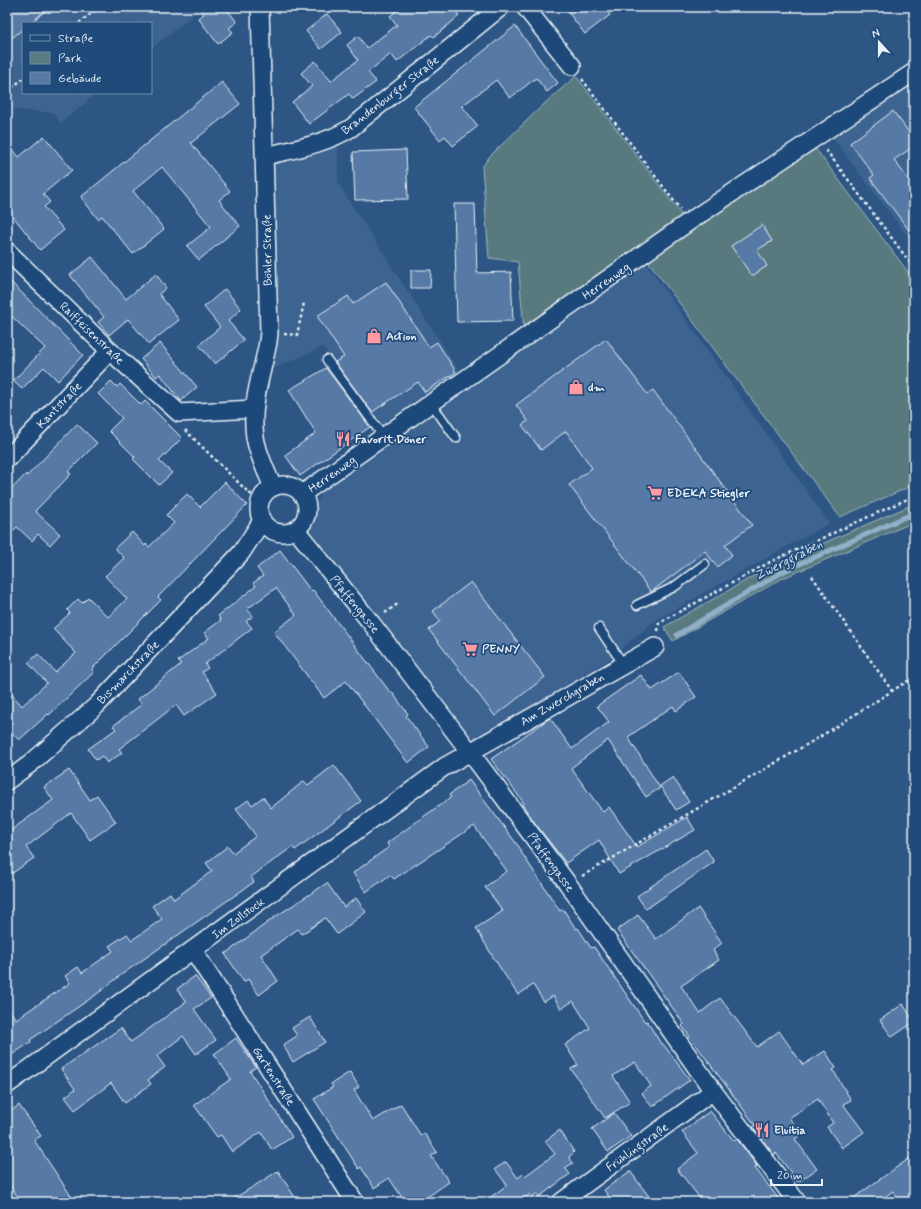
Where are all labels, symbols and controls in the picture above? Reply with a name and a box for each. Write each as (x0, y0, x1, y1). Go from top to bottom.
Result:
legend (22, 22, 152, 94)
north arrow (859, 22, 899, 62)
text: N (870, 26, 882, 41)
text: Straße (58, 31, 93, 47)
text: Park (58, 51, 82, 67)
street label: Brandenburger Straße (338, 52, 444, 140)
text: Gebäude (58, 71, 101, 87)
street label: Böhler Straße (259, 214, 277, 286)
street label: Herrenweg (579, 259, 634, 304)
street label: Raiffeisenstraße (55, 299, 127, 369)
shop icon: Action (365, 327, 383, 345)
place label: Action (386, 329, 416, 345)
shop icon: dm (567, 378, 585, 396)
street label: Kantstraße (33, 379, 86, 432)
place label: dm (588, 380, 605, 396)
restaurant icon: Favorit Döner (334, 430, 352, 448)
place label: Favorit Döner (355, 432, 427, 448)
street label: Herrenweg (305, 452, 360, 497)
supermarket icon: EDEKA Stiegler (646, 484, 664, 502)
place label: EDEKA Stiegler (667, 486, 750, 502)
water label: Zwerggraben (752, 536, 827, 587)
street label: Pfaffengasse (326, 572, 383, 637)
street label: Bismarckstraße (94, 637, 163, 708)
supermarket icon: PENNY (461, 640, 479, 658)
place label: PENNY (482, 642, 520, 658)
street label: Am Zwerchgraben (518, 669, 607, 730)
street label: Pfaffengasse (523, 830, 577, 896)
street label: Im Zollstock (209, 894, 268, 943)
street label: Gartenstraße (248, 1044, 298, 1109)
street label: Frühlingstraße (603, 1120, 673, 1177)
restaurant icon: Eluitia (753, 1121, 771, 1139)
place label: Eluitia (774, 1123, 806, 1139)
scale bar (771, 1161, 822, 1187)
text: 20 m (777, 1168, 803, 1184)

